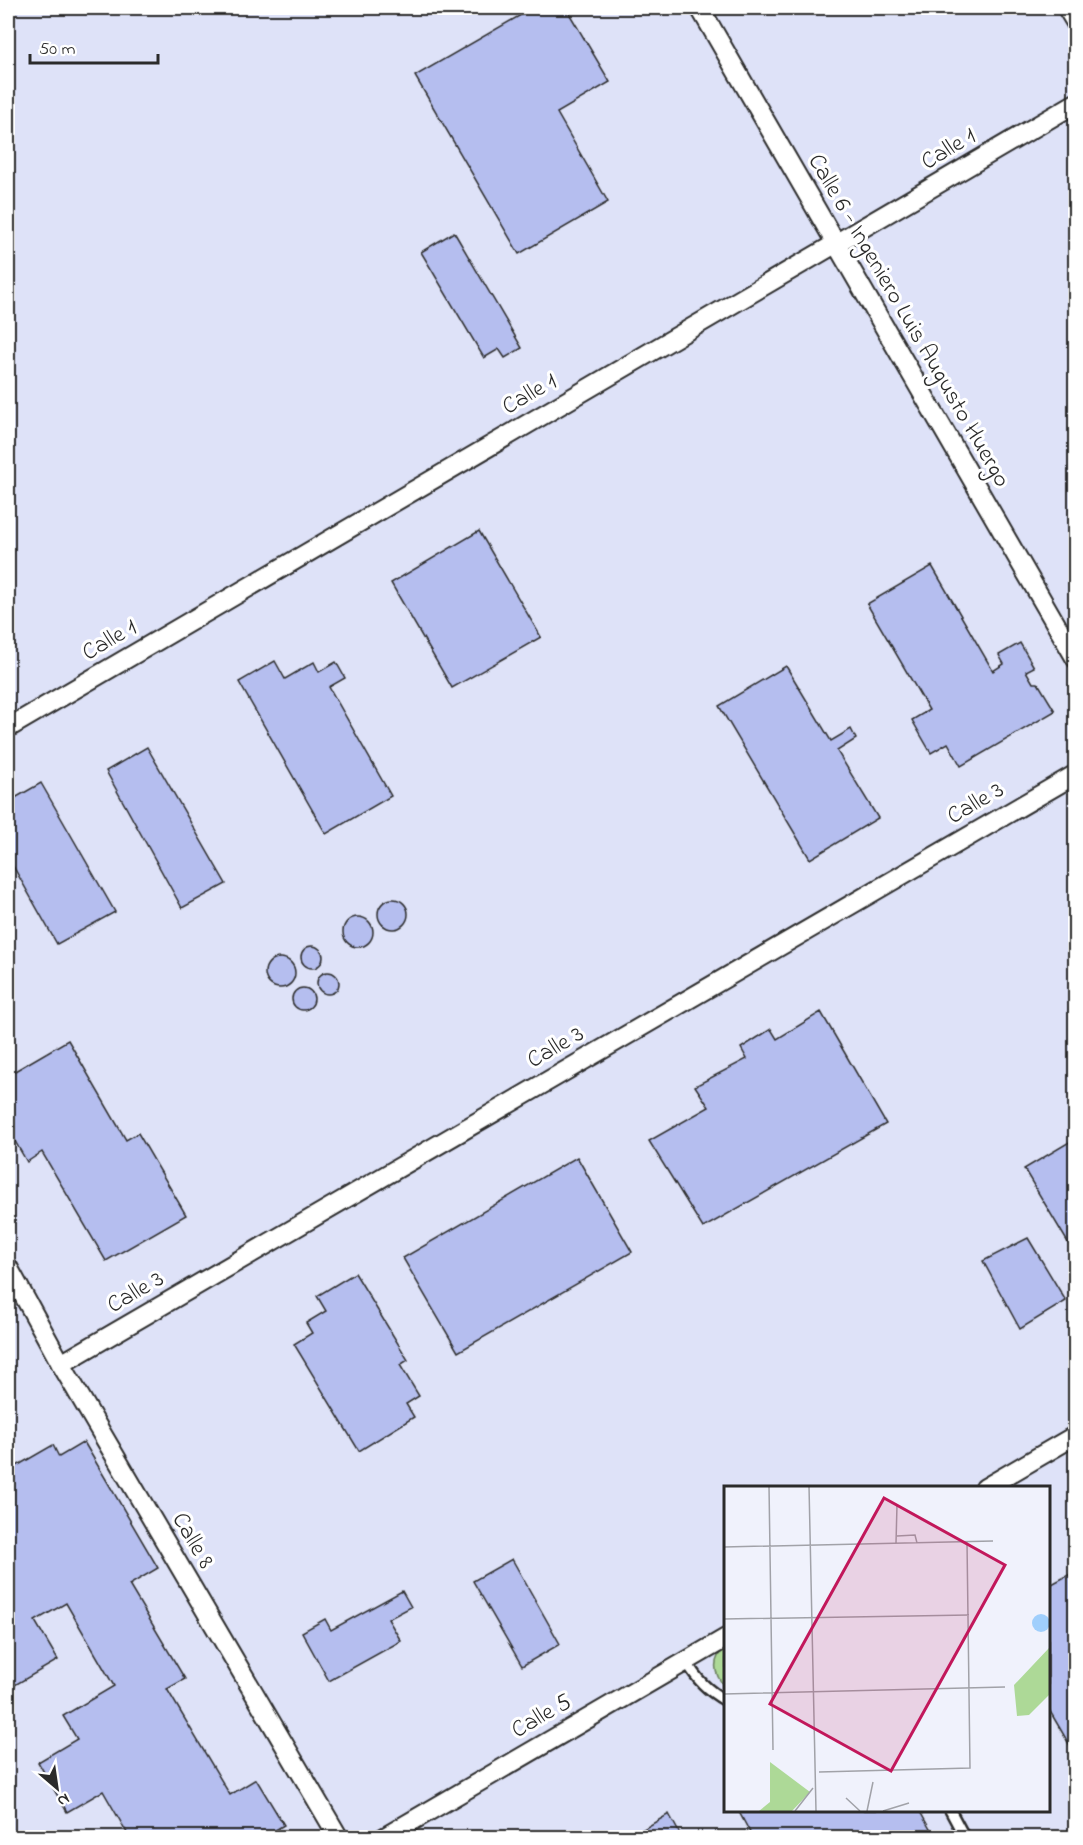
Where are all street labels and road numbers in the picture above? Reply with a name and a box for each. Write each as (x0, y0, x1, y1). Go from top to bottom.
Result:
street label: Calle 1 (915, 120, 983, 180)
street label: Calle 6 - Ingeniero Luis Augusto Huergo (798, 148, 1018, 494)
street label: Calle 1 (496, 365, 564, 425)
street label: Calle 1 (76, 611, 144, 671)
street label: Calle 3 (941, 774, 1011, 834)
street label: Calle 3 (521, 1018, 591, 1078)
street label: Calle 3 (101, 1263, 171, 1323)
street label: Calle 8 (162, 1506, 222, 1576)
street label: Calle 5 (505, 1686, 579, 1748)

